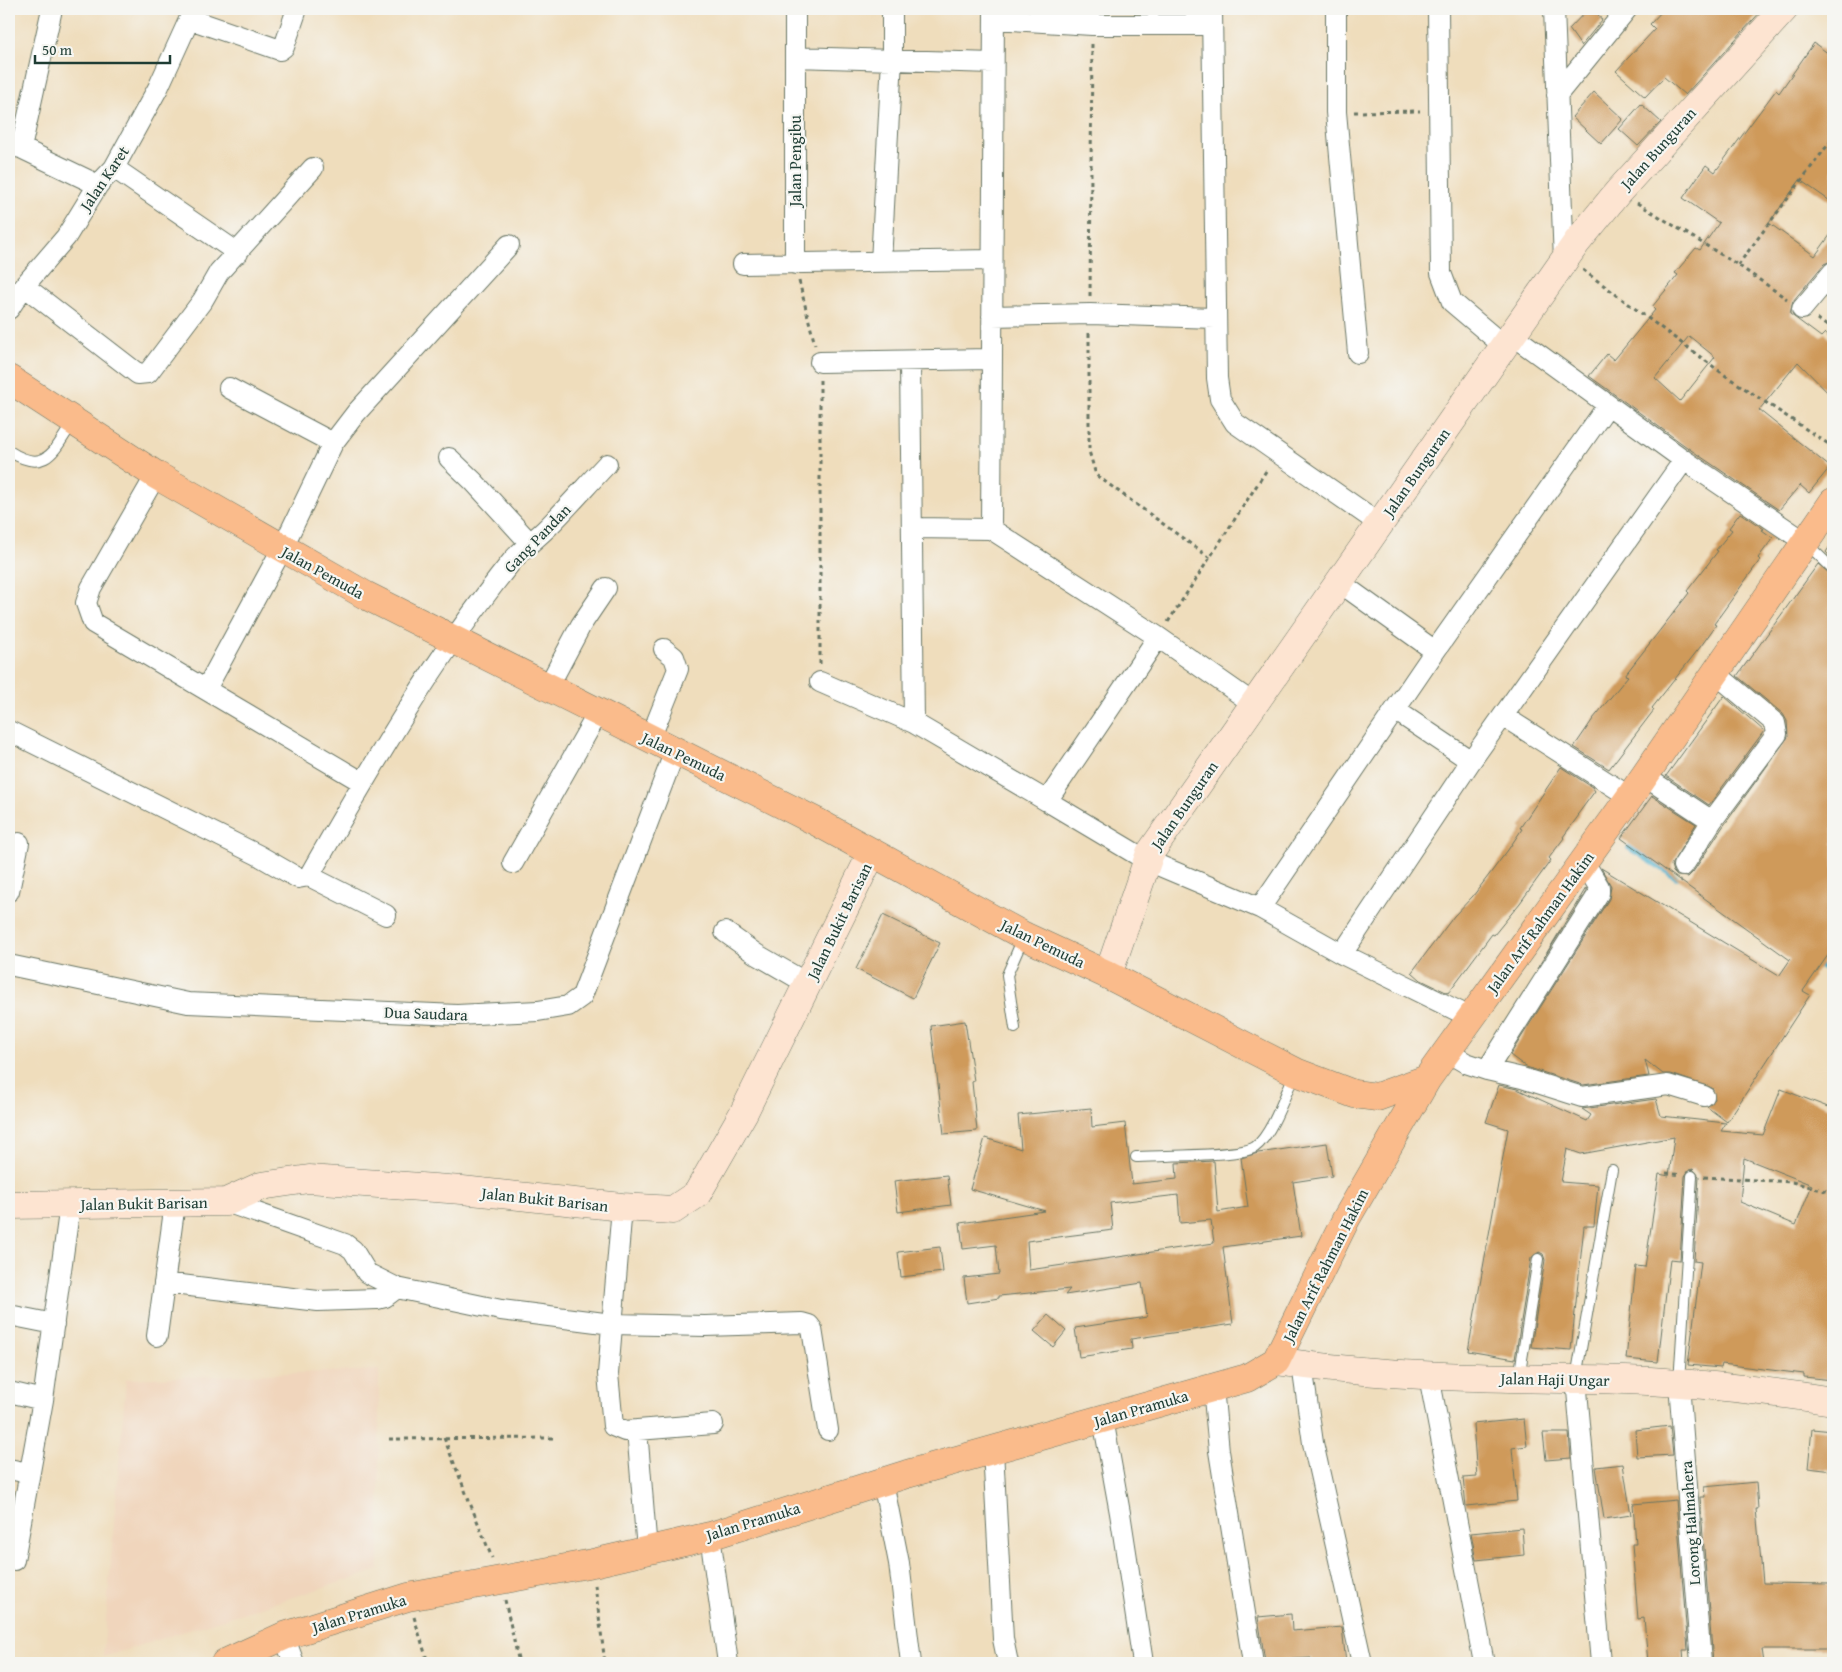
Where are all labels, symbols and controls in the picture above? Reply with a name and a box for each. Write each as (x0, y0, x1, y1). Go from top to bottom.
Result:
scale bar (35, 32, 170, 64)
text: 50 m (42, 39, 73, 60)
street label: Jalan Bunguran (1613, 102, 1702, 196)
street label: Jalan Pengibu (783, 115, 807, 209)
street label: Jalan Karet (72, 140, 135, 217)
street label: Jalan Bunguran (1375, 423, 1456, 523)
street label: Gang Pandan (498, 498, 576, 578)
street label: Jalan Pemuda (276, 538, 369, 605)
street label: Jalan Pemuda (636, 724, 731, 787)
street label: Jalan Bunguran (1143, 756, 1224, 856)
street label: Jalan Arif Rahman Hakim (1479, 846, 1599, 999)
street label: Jalan Bukit Barisan (799, 859, 878, 985)
street label: Jalan Pemuda (995, 911, 1090, 974)
street label: Dua Saudara (384, 1000, 469, 1026)
street label: Jalan Bukit Barisan (478, 1180, 610, 1218)
street label: Jalan Arif Rahman Hakim (1275, 1184, 1374, 1348)
street label: Jalan Bukit Barisan (78, 1190, 208, 1216)
street label: Jalan Haji Ungar (1498, 1366, 1610, 1392)
street label: Jalan Pramuka (1089, 1383, 1191, 1433)
street label: Lorong Halmahera (1674, 1460, 1706, 1586)
street label: Jalan Pramuka (701, 1495, 803, 1547)
street label: Jalan Pramuka (307, 1587, 409, 1639)

